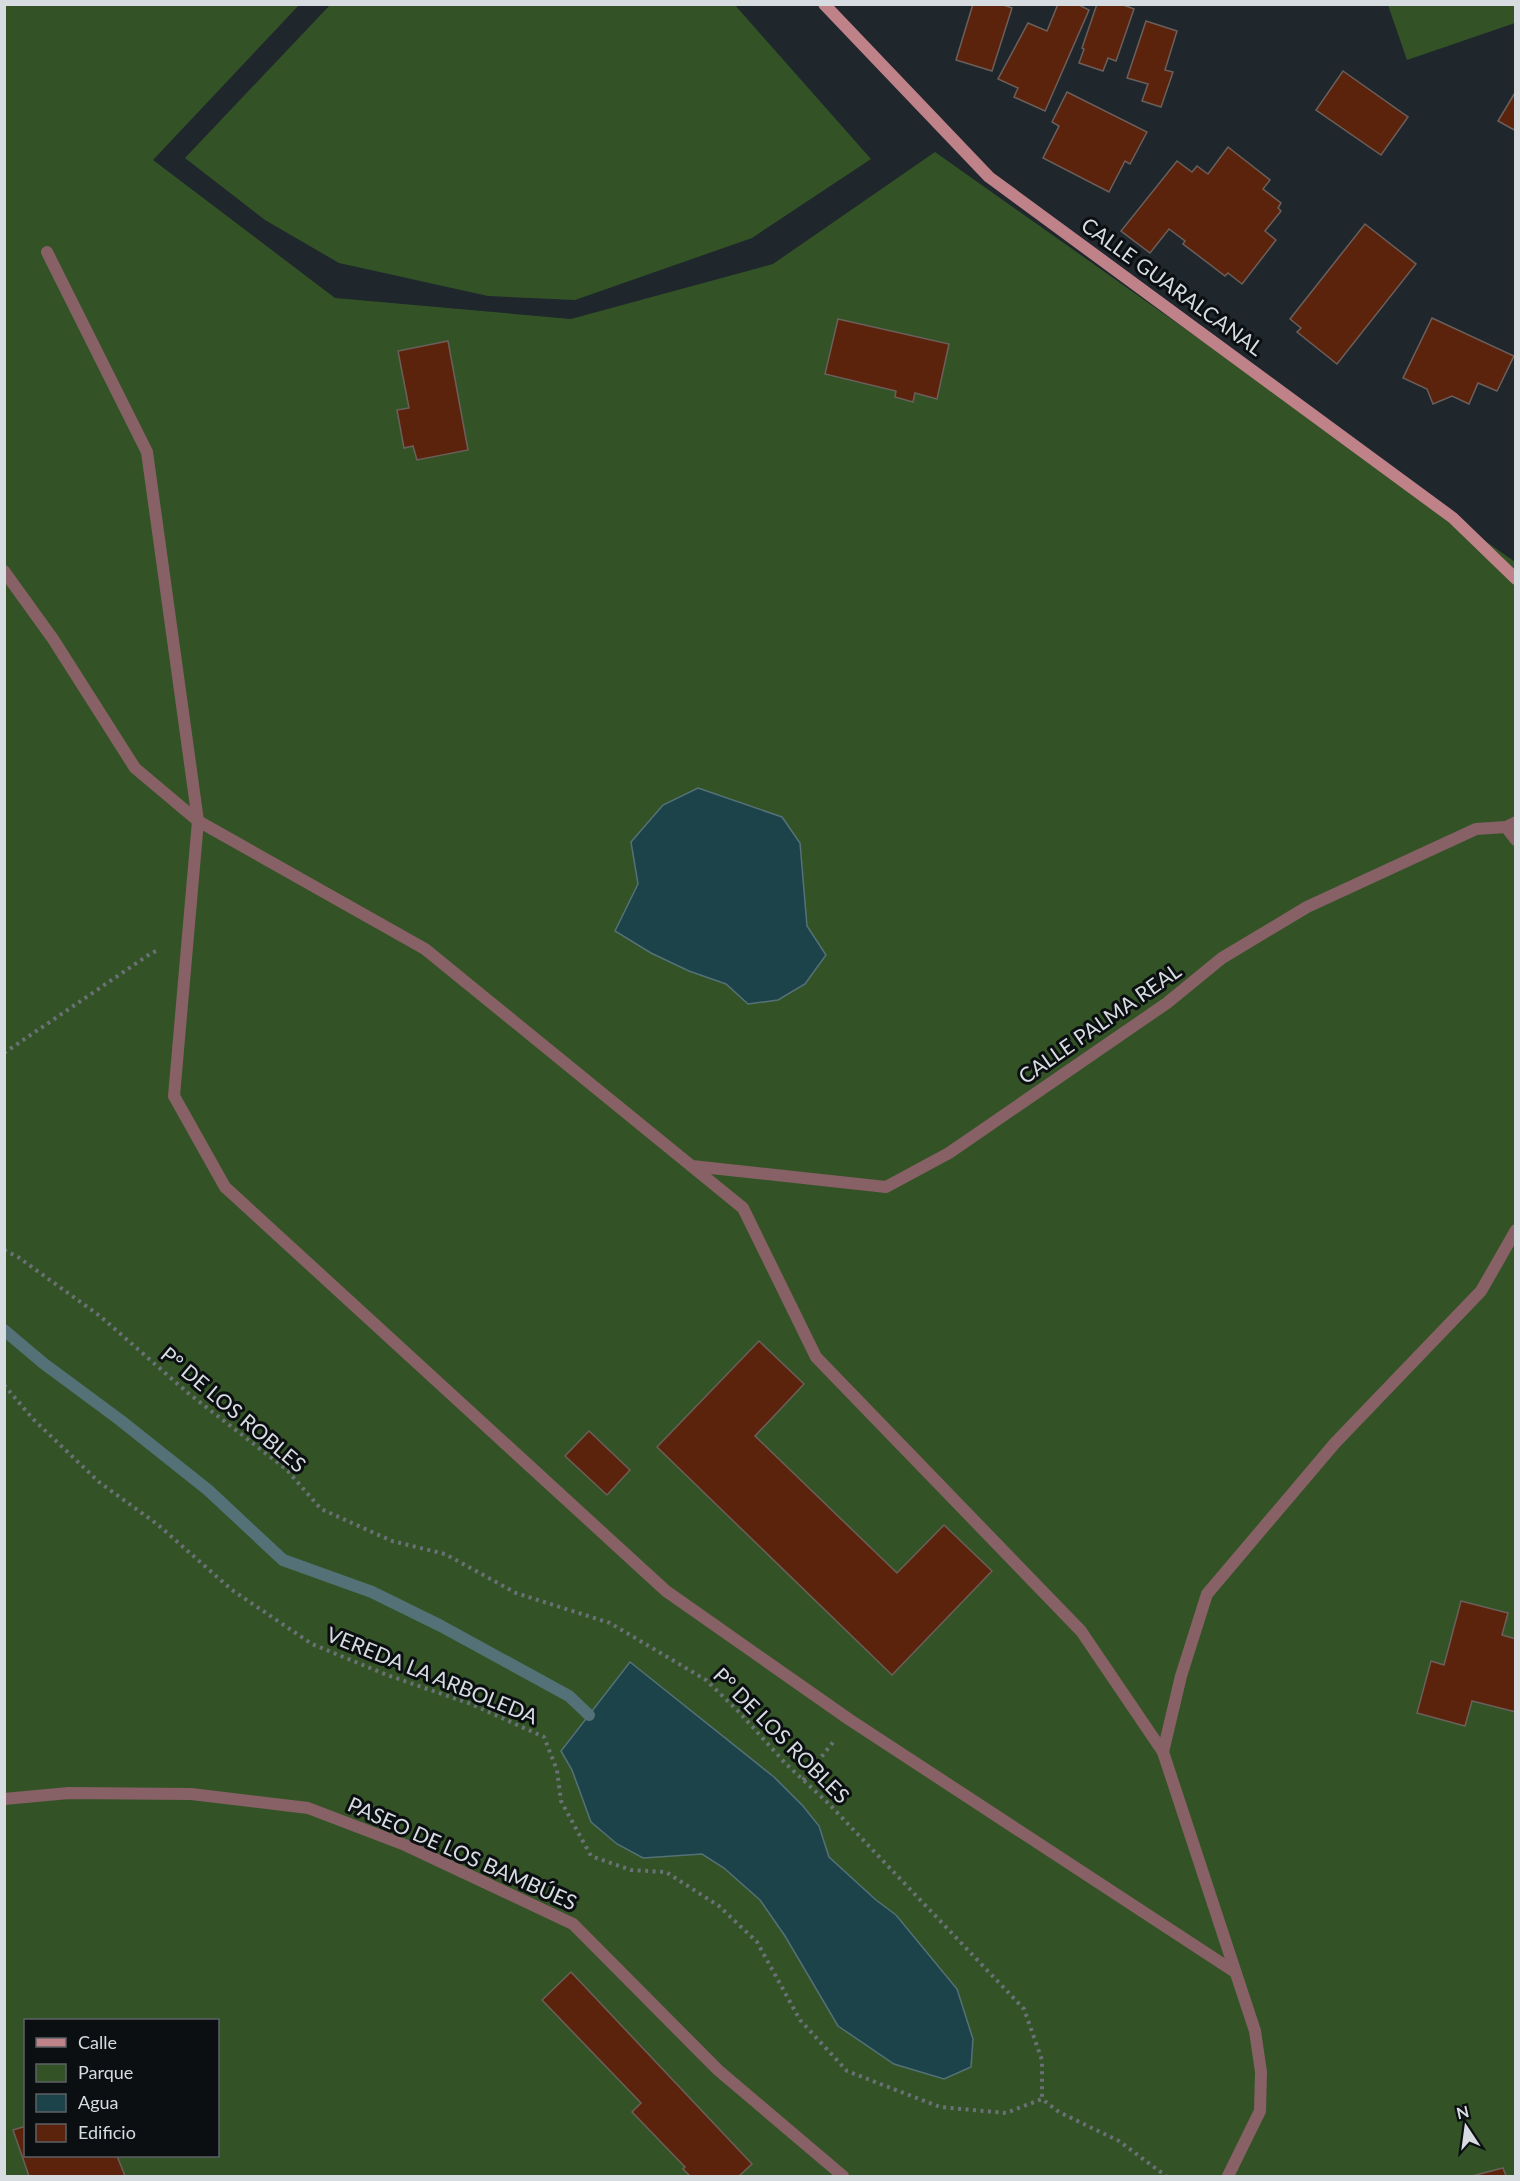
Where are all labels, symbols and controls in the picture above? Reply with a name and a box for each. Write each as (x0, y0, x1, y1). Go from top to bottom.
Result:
street label: CALLE GUARALCANAL (1077, 211, 1269, 360)
street label: CALLE PALMA REAL (1013, 957, 1185, 1088)
street label: P° DE LOS ROBLES (156, 1341, 312, 1477)
street label: VEREDA LA ARBOLEDA (323, 1621, 543, 1729)
street label: P° DE LOS ROBLES (709, 1662, 855, 1808)
street label: PASEO DE LOS BAMBÚES (344, 1791, 581, 1914)
legend (24, 2019, 219, 2157)
text: Calle (78, 2031, 117, 2053)
text: Parque (78, 2061, 133, 2083)
text: Agua (78, 2091, 119, 2113)
north arrow (1436, 2097, 1496, 2157)
text: N (1454, 2101, 1471, 2123)
text: Edificio (78, 2121, 136, 2143)

